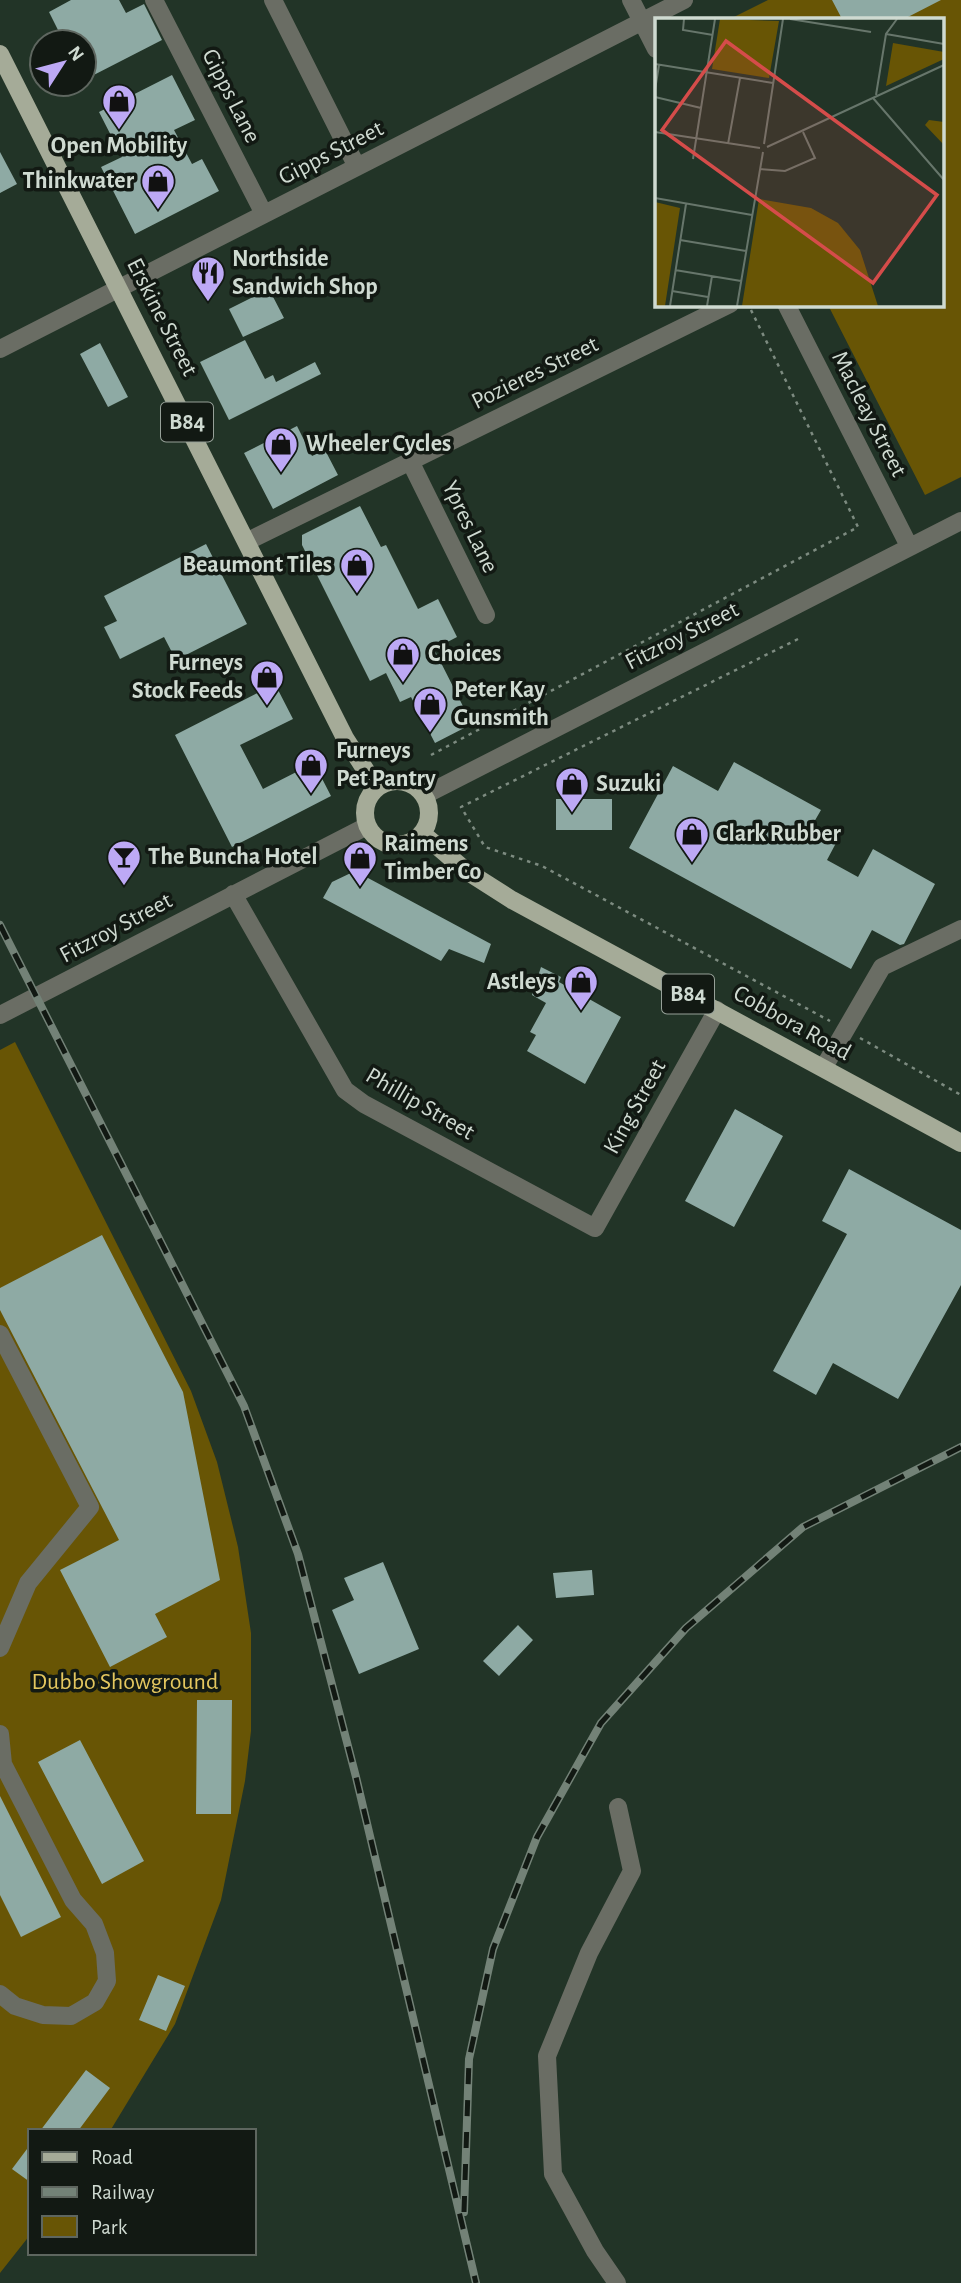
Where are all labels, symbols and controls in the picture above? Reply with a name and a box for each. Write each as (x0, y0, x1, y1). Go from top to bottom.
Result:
inset map (655, 18, 944, 306)
north arrow (28, 28, 98, 98)
text: N (64, 43, 87, 65)
street label: Gipps Lane (197, 45, 265, 147)
shop icon: Open Mobility (100, 82, 138, 131)
street label: Gipps Street (275, 116, 388, 190)
place label: Open Mobility (51, 134, 187, 158)
shop icon: Thinkwater (139, 162, 177, 211)
place label: Thinkwater (23, 169, 135, 193)
place label: Northside Sandwich Shop (232, 247, 378, 299)
street label: Erskine Street (122, 254, 202, 380)
restaurant icon: Northside Sandwich Shop (189, 254, 227, 303)
street label: Pozieres Street (468, 332, 602, 414)
street label: Macleay Street (827, 347, 911, 481)
road number: B84 (161, 402, 213, 442)
shop icon: Wheeler Cycles (262, 425, 300, 474)
place label: Wheeler Cycles (306, 432, 451, 456)
street label: Ypres Lane (438, 477, 502, 577)
shop icon: Beaumont Tiles (338, 546, 376, 595)
place label: Beaumont Tiles (182, 553, 332, 577)
street label: Fitzroy Street (621, 597, 743, 675)
shop icon: Choices (384, 635, 422, 684)
place label: Choices (428, 642, 501, 666)
place label: Furneys Stock Feeds (132, 651, 243, 703)
shop icon: Furneys Stock Feeds (248, 658, 286, 707)
place label: Peter Kay Gunsmith (454, 678, 549, 730)
shop icon: Peter Kay Gunsmith (411, 685, 449, 734)
place label: Furneys Pet Pantry (336, 739, 436, 791)
shop icon: Furneys Pet Pantry (292, 746, 330, 795)
shop icon: Suzuki (553, 765, 591, 814)
place label: Suzuki (596, 772, 661, 796)
shop icon: Clark Rubber (673, 815, 711, 864)
place label: Clark Rubber (716, 822, 842, 846)
place label: Raimens Timber Co (384, 832, 482, 884)
bar icon: The Buncha Hotel (105, 838, 143, 887)
shop icon: Raimens Timber Co (341, 839, 379, 888)
place label: The Buncha Hotel (148, 845, 318, 869)
street label: Fitzroy Street (56, 888, 177, 968)
shop icon: Astleys (562, 963, 600, 1012)
place label: Astleys (487, 970, 556, 994)
road number: B84 (662, 974, 714, 1014)
street label: Cobbora Road (729, 981, 855, 1065)
street label: King Street (599, 1056, 671, 1158)
street label: Phillip Street (362, 1063, 479, 1145)
park label: Dubbo Showground (32, 1670, 218, 1694)
legend (28, 2129, 256, 2255)
text: Road (91, 2147, 133, 2168)
text: Railway (91, 2182, 154, 2203)
text: Park (91, 2217, 128, 2238)

